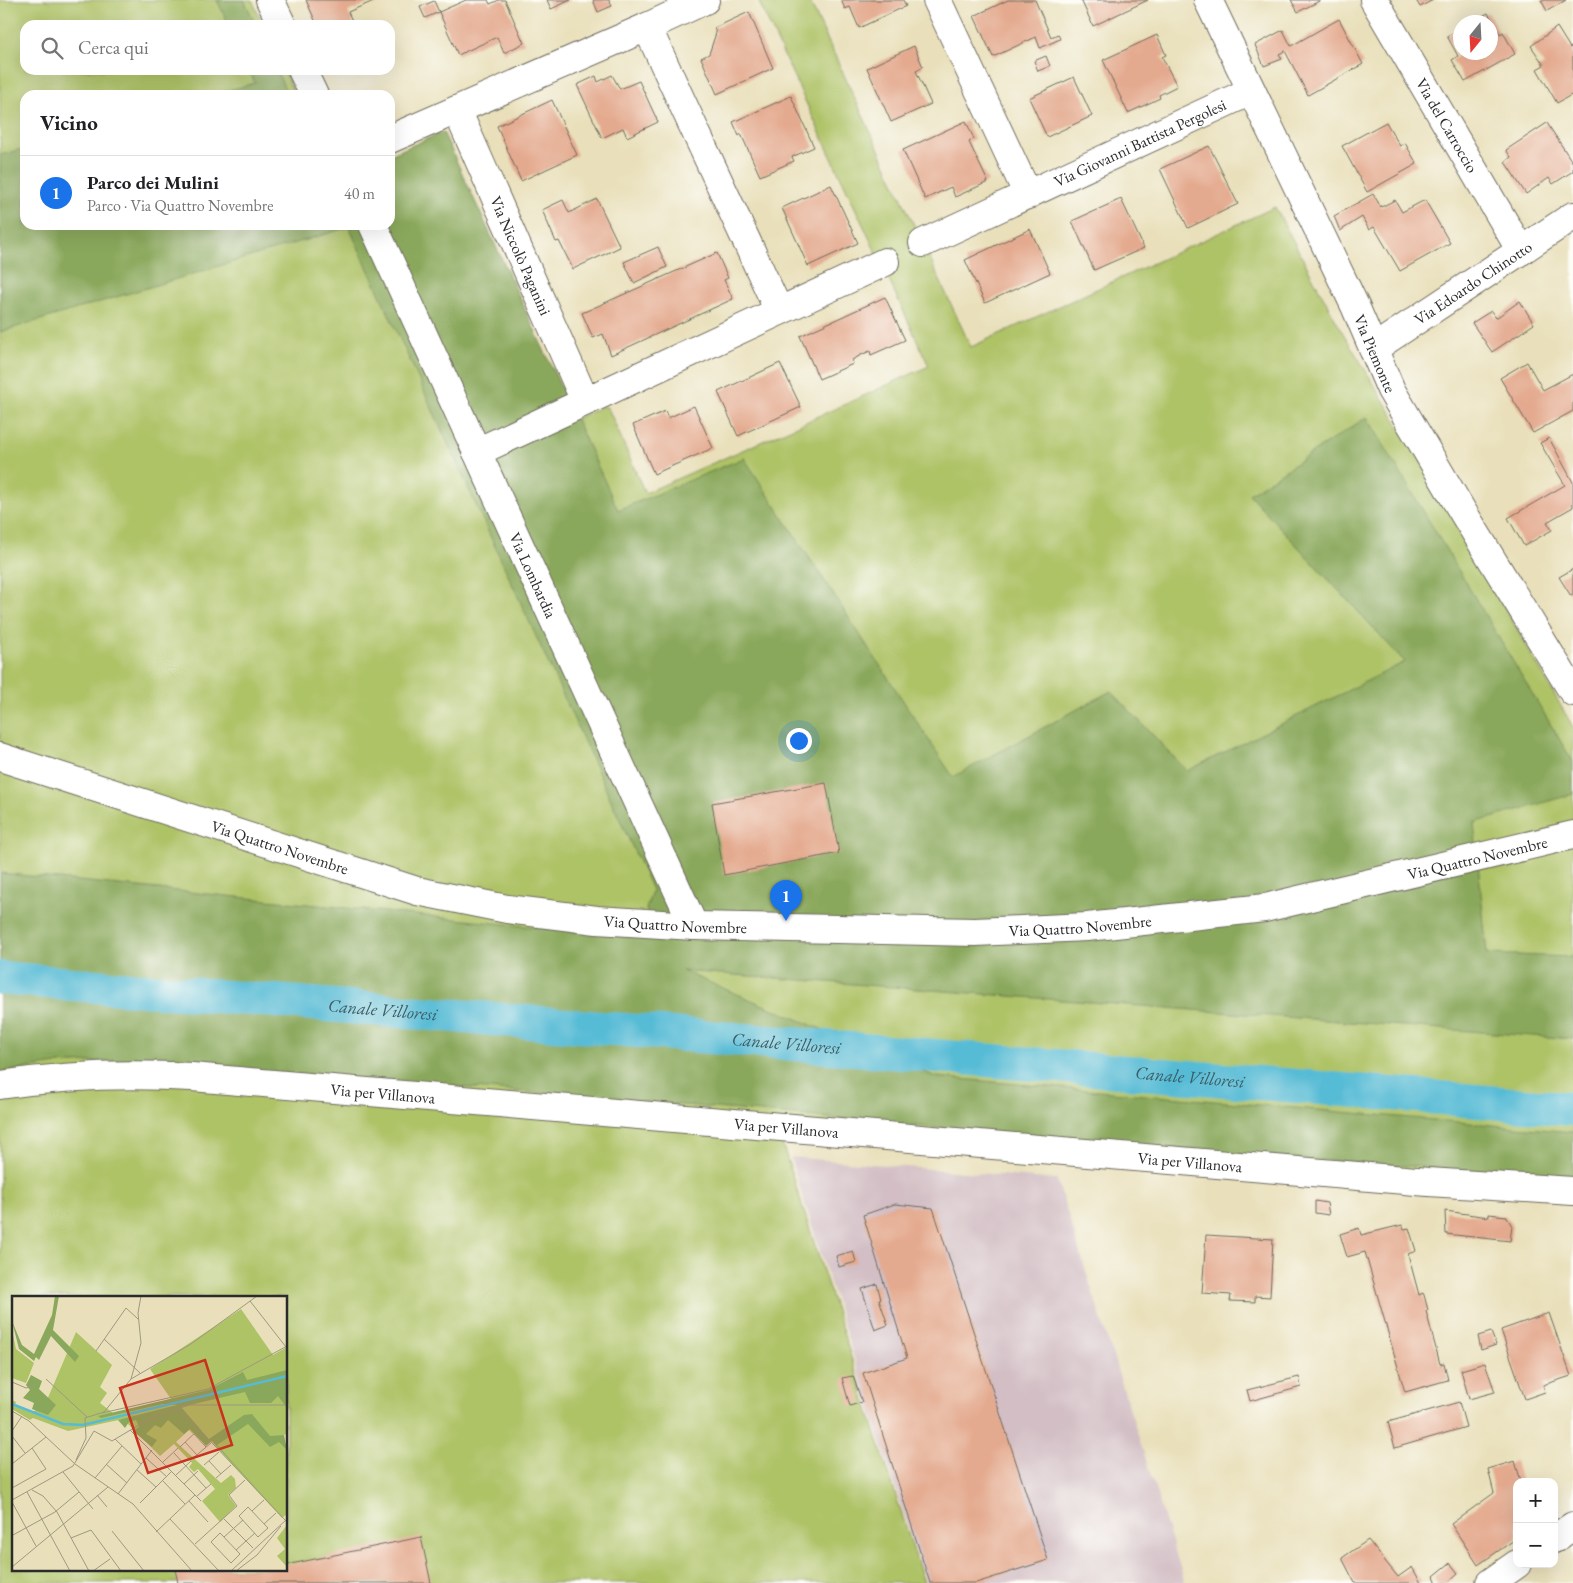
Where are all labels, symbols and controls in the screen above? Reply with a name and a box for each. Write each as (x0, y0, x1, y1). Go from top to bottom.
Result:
north arrow (1453, 15, 1498, 60)
search box (20, 20, 395, 75)
icon: search (38, 34, 66, 62)
text: Cerca qui (78, 35, 149, 60)
street label: Via del Carroccio (1411, 74, 1483, 177)
street label: Via Giovanni Battista Pergolesi (1051, 94, 1230, 192)
text: Vicino (40, 109, 98, 136)
text: Parco dei Mulini (87, 170, 219, 195)
text: 1 (52, 183, 60, 204)
text: 40 m (344, 183, 375, 204)
street label: Via Niccolò Paganini (485, 193, 556, 319)
text: Parco · Via Quattro Novembre (87, 195, 273, 216)
street label: Via Edoardo Chinotto (1410, 236, 1536, 330)
street label: Via Piemonte (1349, 311, 1401, 396)
street label: Via Lombardia (504, 529, 562, 622)
your location (786, 728, 812, 754)
street label: Via Quattro Novembre (208, 816, 351, 879)
street label: Via Quattro Novembre (1405, 831, 1549, 885)
pin: 1 (770, 880, 802, 921)
street label: Via Quattro Novembre (603, 910, 747, 938)
street label: Via Quattro Novembre (1008, 910, 1153, 941)
water label: Canale Villoresi (327, 993, 439, 1025)
water label: Canale Villoresi (731, 1027, 843, 1059)
water label: Canale Villoresi (1134, 1061, 1246, 1093)
street label: Via per Villanova (330, 1079, 436, 1109)
street label: Via per Villanova (733, 1113, 840, 1143)
street label: Via per Villanova (1137, 1147, 1244, 1177)
inset map (12, 1296, 288, 1570)
map controls (1513, 1478, 1558, 1568)
button: + (1513, 1478, 1558, 1523)
button: − (1513, 1523, 1558, 1568)

